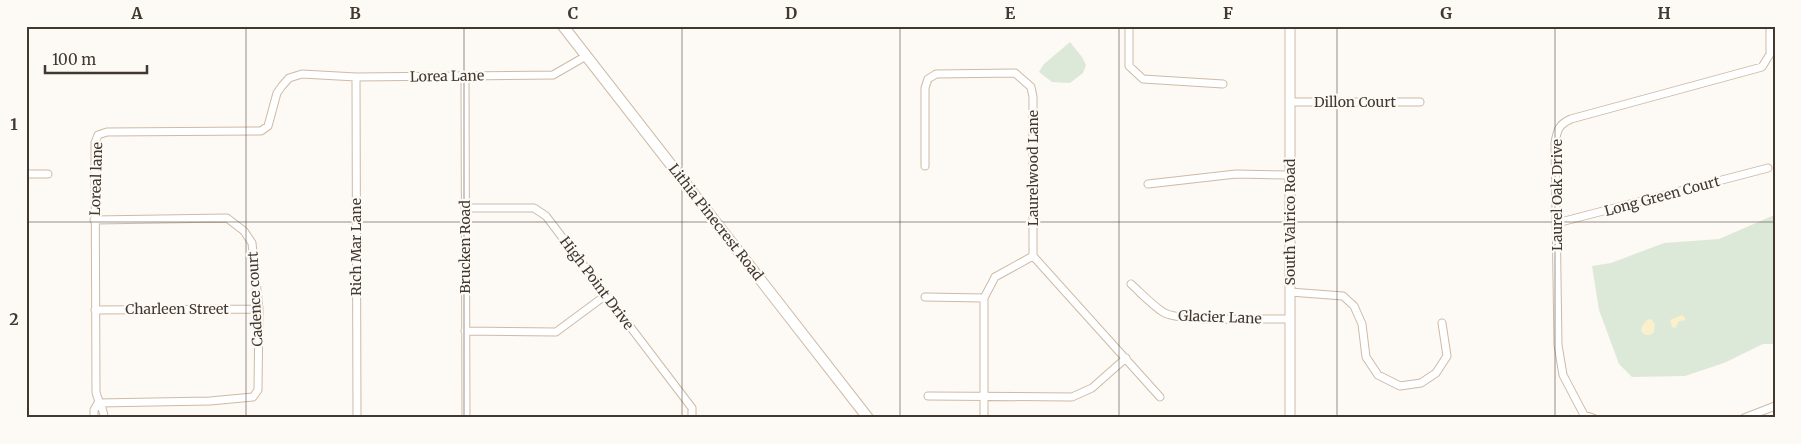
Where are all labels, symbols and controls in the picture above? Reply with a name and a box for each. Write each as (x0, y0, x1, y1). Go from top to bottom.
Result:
text: A (130, 3, 143, 23)
text: B (349, 3, 361, 23)
text: C (568, 3, 578, 23)
text: D (785, 3, 797, 23)
text: E (1005, 3, 1016, 23)
text: F (1223, 3, 1233, 23)
text: G (1440, 3, 1452, 23)
text: H (1657, 3, 1671, 23)
scale bar (45, 42, 148, 74)
text: 100 m (52, 50, 96, 69)
street label: Lorea Lane (410, 66, 484, 86)
street label: Dillon Court (1314, 93, 1397, 111)
street label: Laurelwood Lane (1024, 110, 1042, 226)
text: 1 (10, 114, 18, 134)
street label: Laurel Oak Drive (1548, 139, 1566, 251)
street label: Loreal lane (86, 142, 106, 216)
street label: South Valrico Road (1281, 158, 1299, 285)
street label: Lithia Pinecrest Road (665, 160, 768, 284)
street label: Long Green Court (1602, 172, 1722, 220)
street label: Rich Mar Lane (347, 198, 365, 296)
street label: Brucken Road (456, 200, 474, 294)
street label: High Point Drive (556, 233, 638, 333)
street label: Cadence court (243, 251, 266, 347)
street label: Charleen Street (125, 300, 229, 318)
street label: Glacier Lane (1178, 307, 1262, 327)
text: 2 (9, 309, 19, 329)

